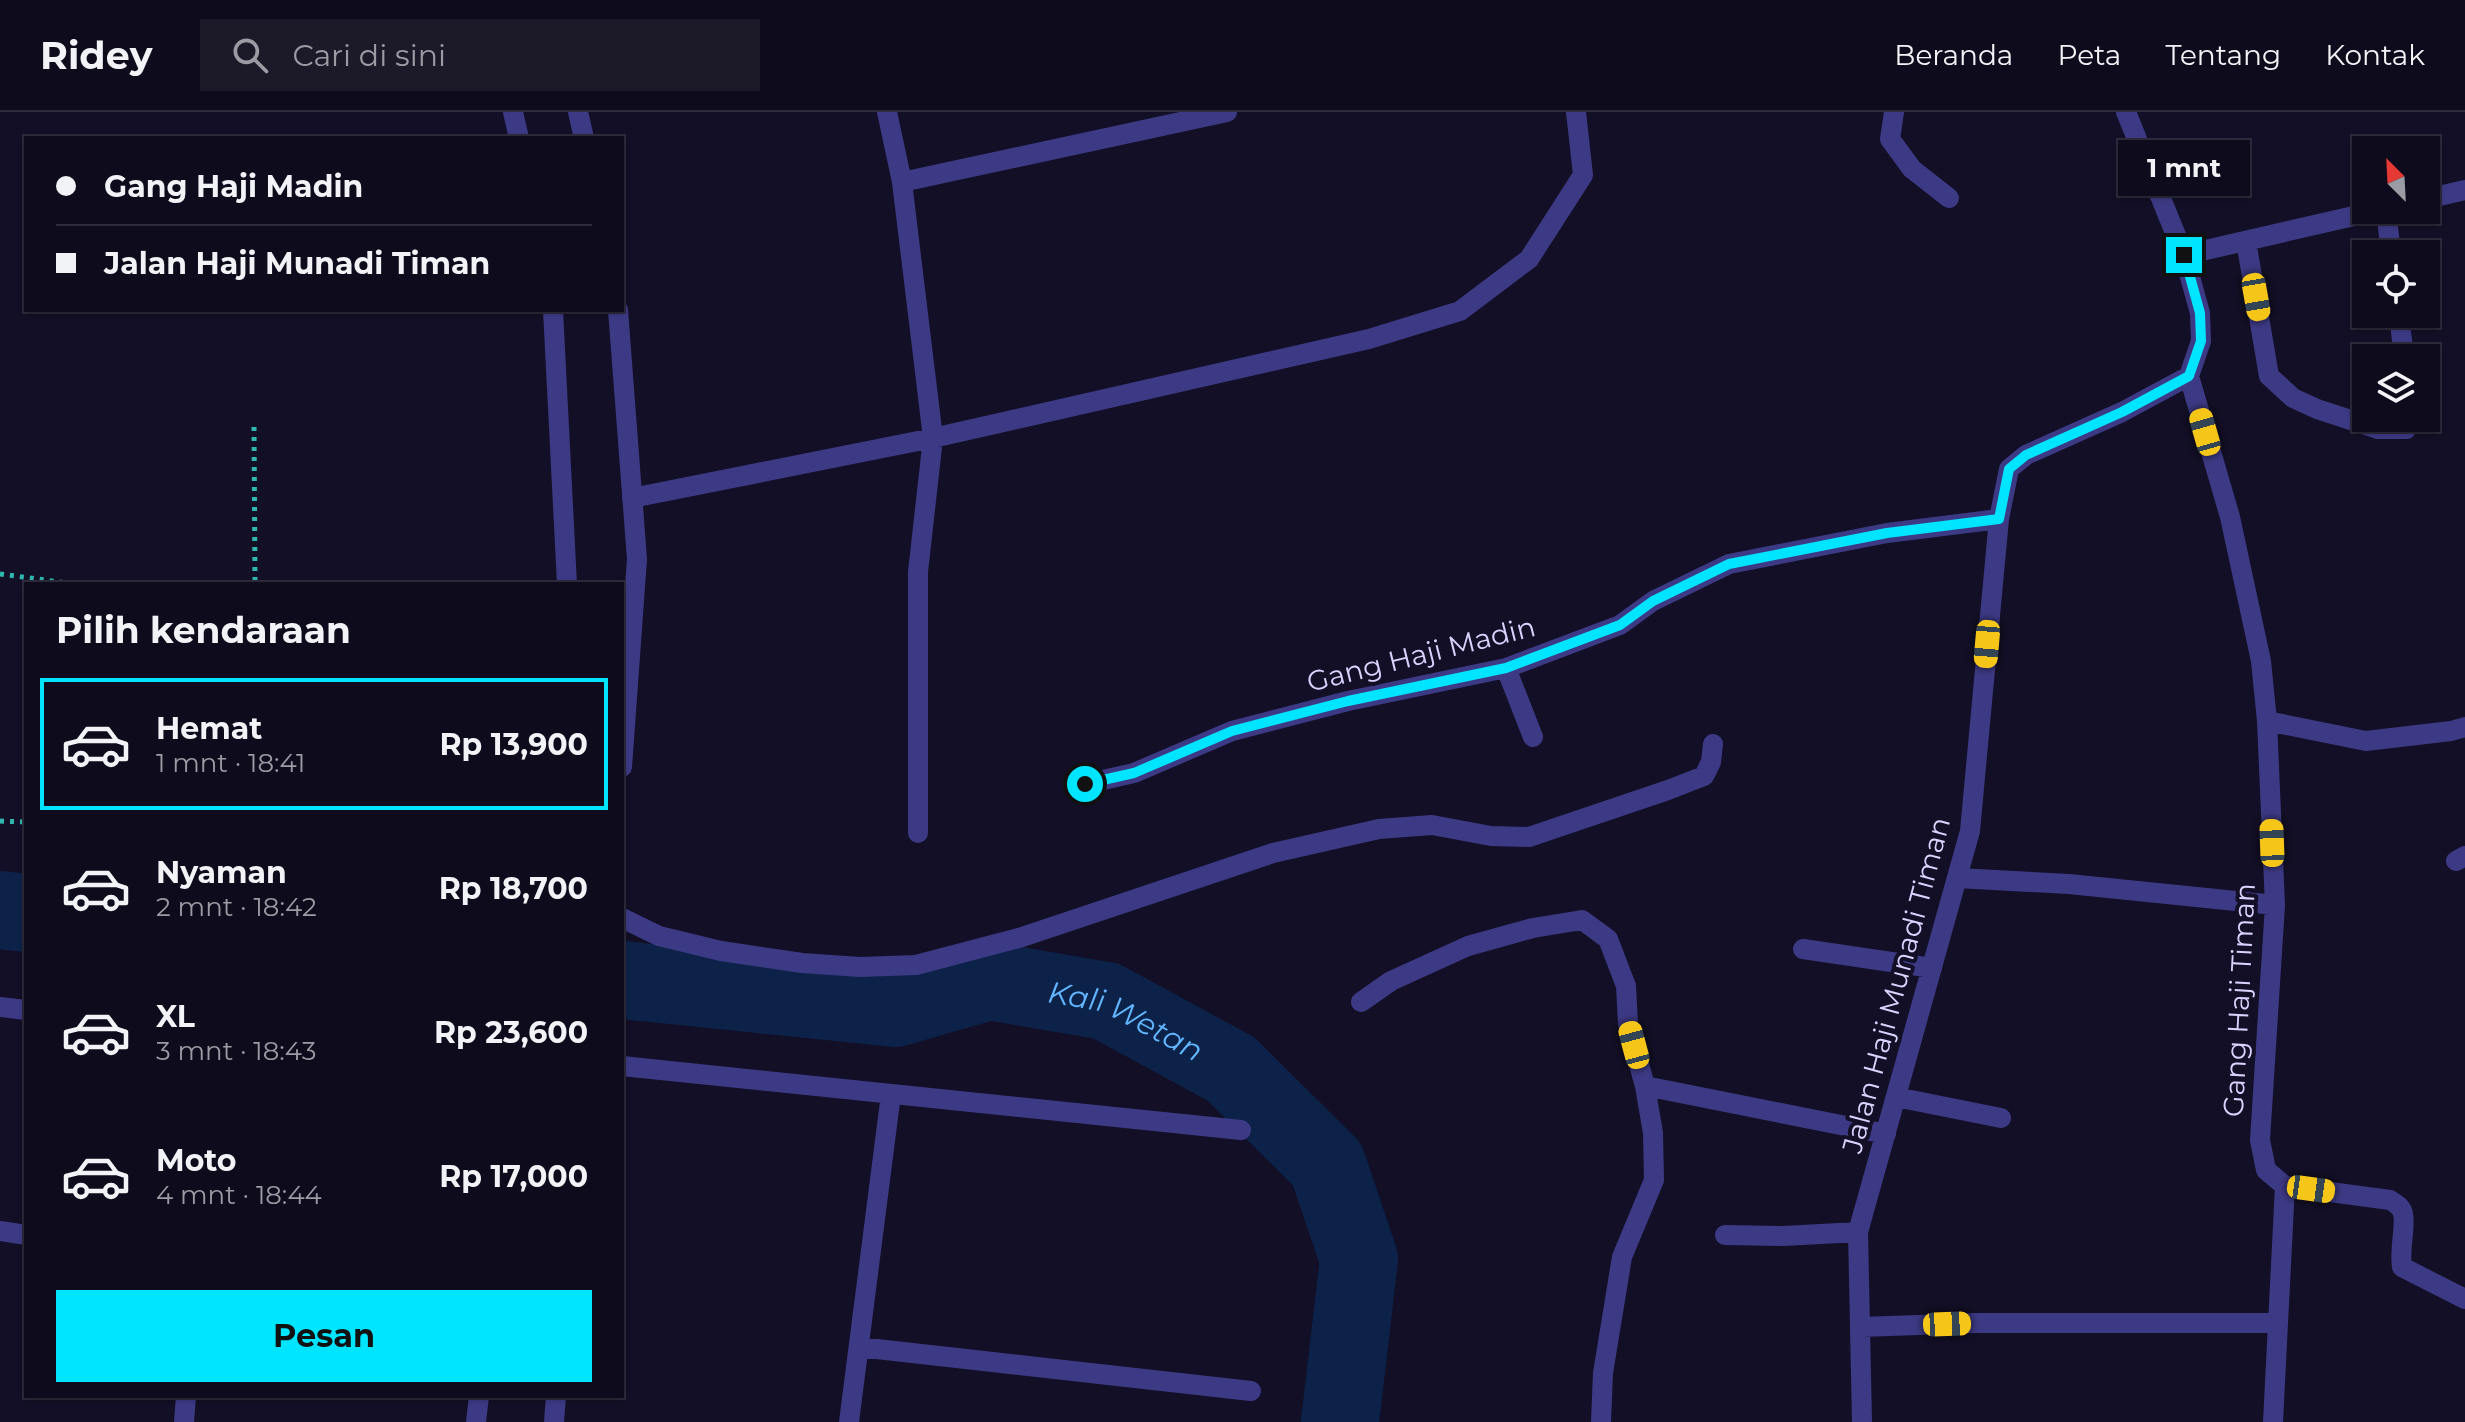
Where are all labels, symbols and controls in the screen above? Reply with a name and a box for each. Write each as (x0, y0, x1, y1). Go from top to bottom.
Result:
search box (200, 19, 760, 91)
text: Ridey (40, 32, 152, 79)
icon: search (228, 33, 272, 77)
text: Cari di sini (292, 37, 446, 74)
text: Beranda (1894, 38, 2013, 72)
text: Peta (2057, 38, 2121, 72)
text: Tentang (2165, 38, 2281, 72)
text: Kontak (2325, 38, 2425, 72)
north arrow (2352, 136, 2440, 224)
map controls (2352, 136, 2440, 432)
callout: 1 mnt (2118, 139, 2250, 195)
text: 1 mnt (2147, 152, 2221, 184)
text: Gang Haji Madin (104, 168, 363, 205)
route end (2166, 237, 2202, 273)
button: locate (2352, 240, 2440, 328)
text: Jalan Haji Munadi Timan (104, 245, 490, 282)
car (2240, 271, 2272, 323)
button: layers (2352, 344, 2440, 432)
car (2187, 406, 2223, 458)
text: Pilih kendaraan (56, 608, 351, 652)
street label: Gang Haji Madin (1303, 609, 1539, 699)
car (1973, 619, 2001, 669)
icon: car (60, 708, 132, 780)
text: Hemat (156, 710, 262, 747)
text: Rp 13,900 (440, 726, 588, 763)
text: 1 mnt · 18:41 (156, 747, 306, 779)
route start (1067, 766, 1103, 802)
street label: Jalan Haji Munadi Timan (1835, 813, 1957, 1158)
car (2259, 819, 2285, 867)
icon: car (60, 852, 132, 924)
text: Nyaman (156, 854, 287, 891)
text: Rp 18,700 (439, 870, 588, 907)
street label: Gang Haji Timan (2216, 882, 2262, 1118)
text: 2 mnt · 18:42 (156, 891, 317, 923)
water label: Kali Wetan (1046, 973, 1210, 1069)
icon: car (60, 996, 132, 1068)
text: XL (156, 998, 195, 1035)
text: Rp 23,600 (434, 1014, 588, 1051)
car (1616, 1019, 1652, 1071)
text: 3 mnt · 18:43 (156, 1035, 316, 1067)
icon: car (60, 1140, 132, 1212)
text: Moto (156, 1142, 237, 1179)
text: Rp 17,000 (439, 1158, 588, 1195)
car (2286, 1174, 2336, 1204)
text: 4 mnt · 18:44 (156, 1179, 322, 1211)
button: Pesan (56, 1290, 592, 1382)
car (1923, 1311, 1971, 1337)

